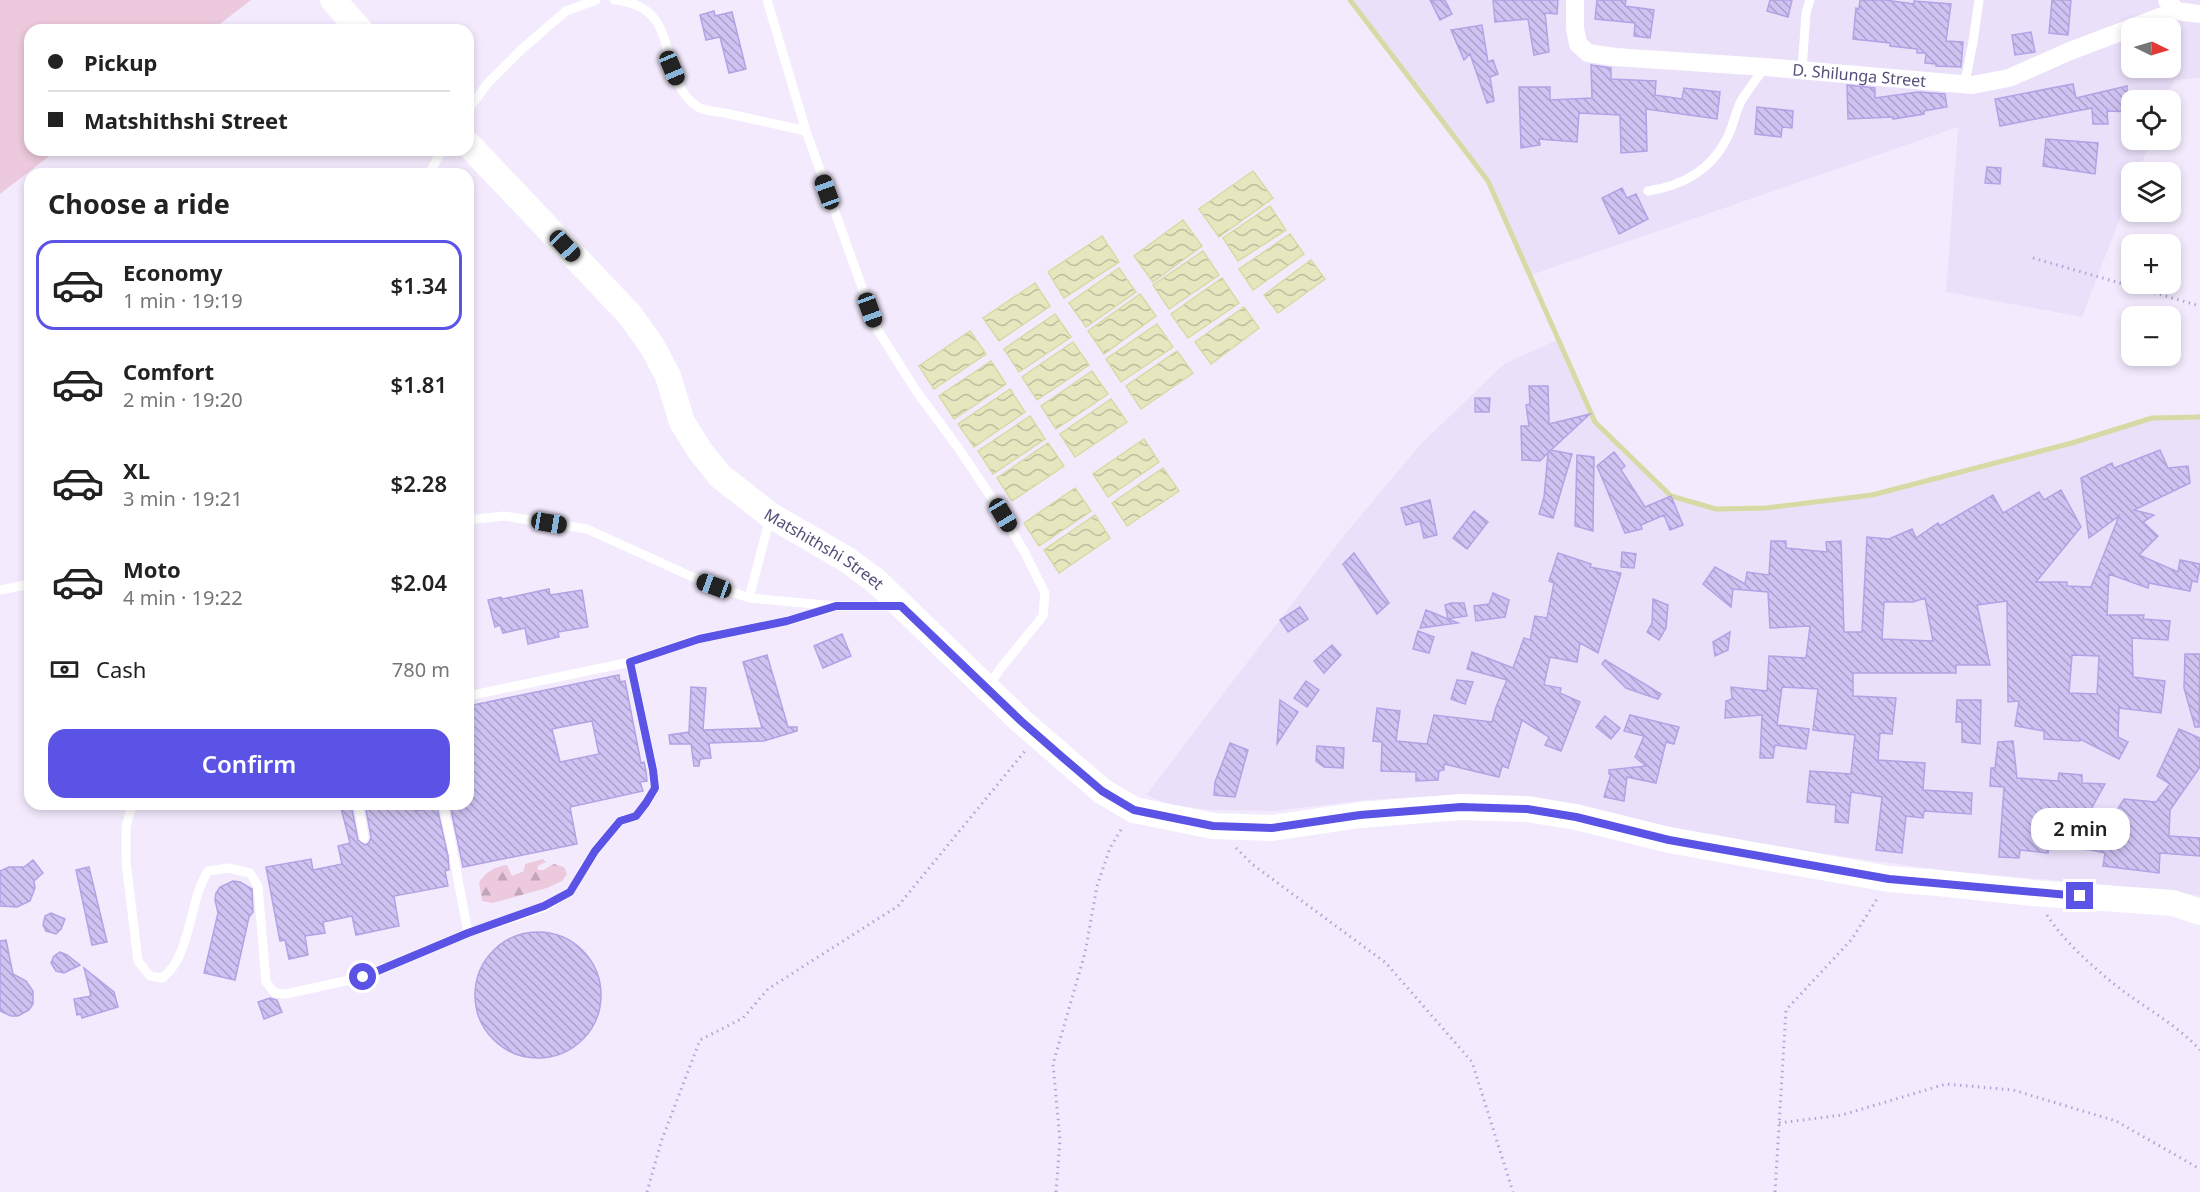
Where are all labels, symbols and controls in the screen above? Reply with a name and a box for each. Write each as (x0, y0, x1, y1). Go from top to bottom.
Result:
north arrow (2121, 18, 2181, 78)
map controls (2121, 18, 2181, 366)
text: Pickup (84, 47, 157, 77)
car (657, 48, 687, 88)
street label: D. Shilunga Street (1792, 58, 1927, 92)
button: locate (2121, 90, 2181, 150)
text: Matshithshi Street (84, 105, 288, 135)
button: layers (2121, 162, 2181, 222)
car (812, 172, 842, 212)
text: Choose a ride (48, 185, 230, 222)
car (546, 227, 584, 265)
button: + (2121, 234, 2181, 294)
text: Economy (123, 257, 222, 287)
icon: car (51, 258, 105, 312)
text: $1.34 (391, 270, 447, 300)
text: 1 min · 19:19 (123, 287, 243, 314)
car (855, 290, 885, 330)
button: − (2121, 306, 2181, 366)
text: Comfort (123, 356, 214, 386)
icon: car (51, 357, 105, 411)
text: $1.81 (391, 369, 447, 399)
text: 2 min · 19:20 (123, 386, 243, 413)
text: XL (123, 455, 150, 485)
icon: car (51, 456, 105, 510)
text: $2.28 (391, 468, 447, 498)
text: 3 min · 19:21 (123, 485, 243, 512)
car (986, 495, 1020, 535)
street label: Matshithshi Street (760, 503, 889, 594)
car (530, 511, 568, 535)
text: Moto (123, 554, 181, 584)
icon: car (51, 555, 105, 609)
text: $2.04 (391, 567, 447, 597)
car (694, 571, 734, 601)
text: 4 min · 19:22 (123, 584, 243, 611)
icon: cash (48, 653, 81, 686)
text: Cash (96, 654, 146, 684)
text: 780 m (392, 656, 450, 683)
button: Confirm (48, 729, 450, 798)
callout: 2 min (2030, 809, 2130, 851)
text: 2 min (2053, 815, 2108, 842)
route end (2066, 882, 2093, 909)
route start (349, 963, 376, 990)

